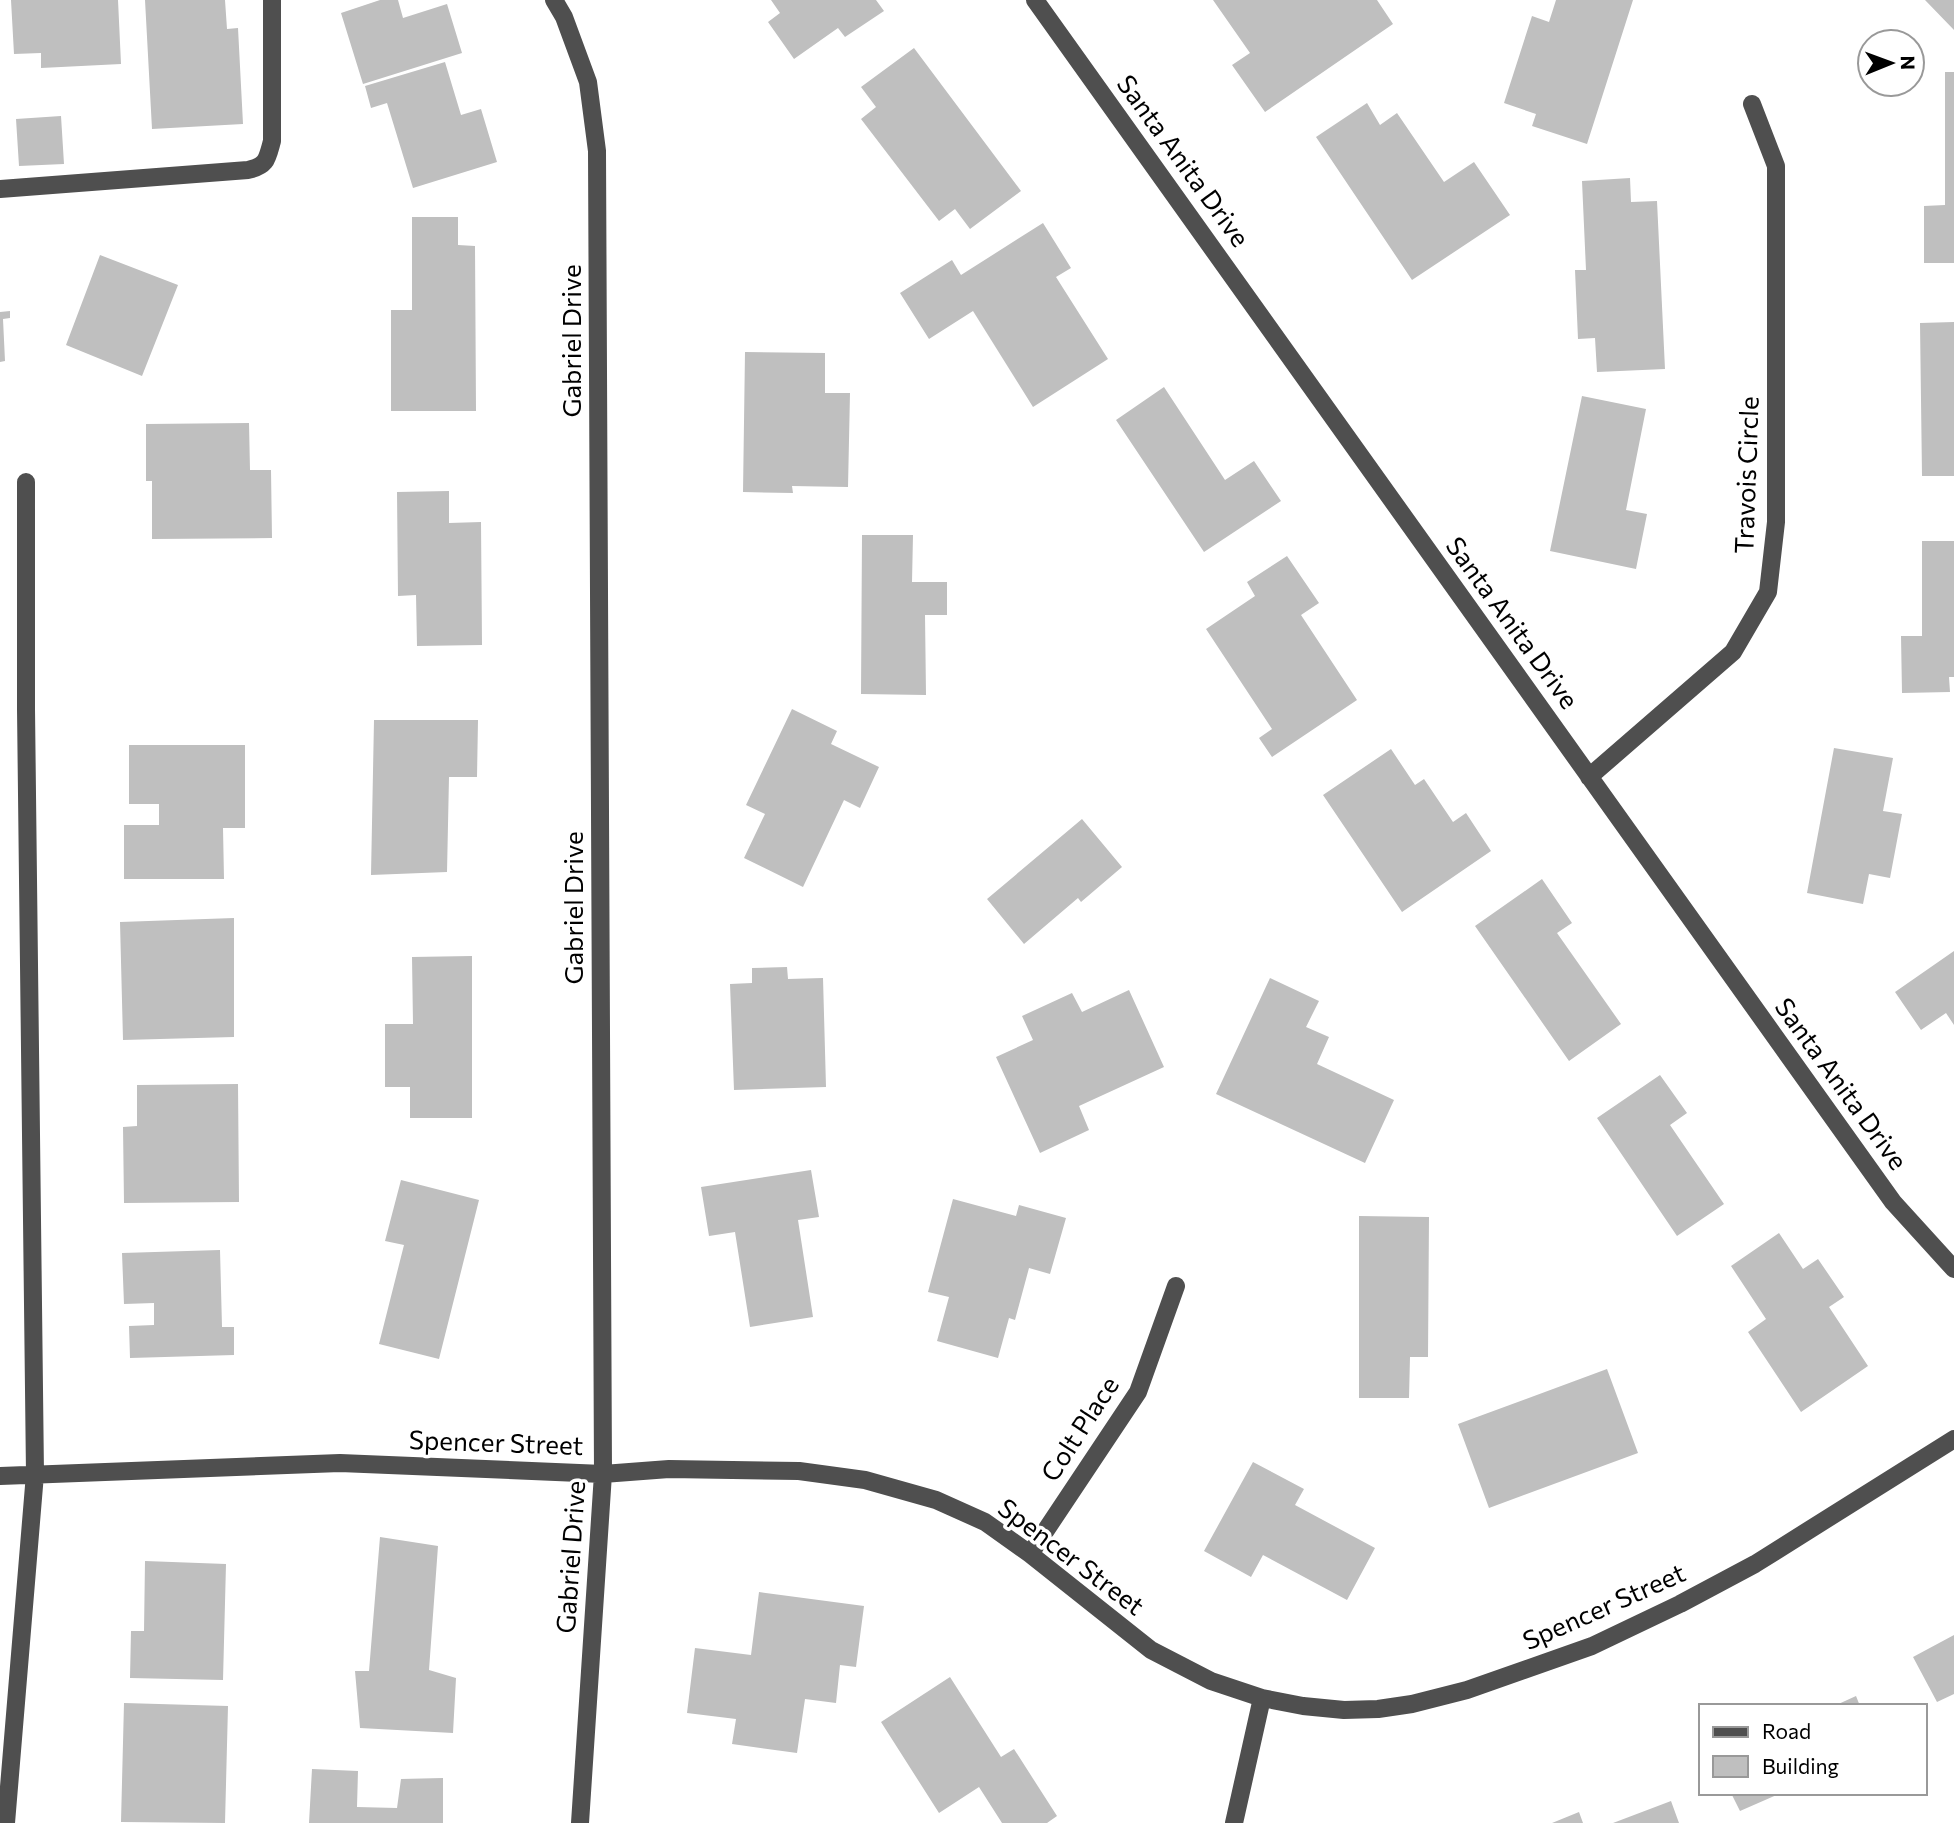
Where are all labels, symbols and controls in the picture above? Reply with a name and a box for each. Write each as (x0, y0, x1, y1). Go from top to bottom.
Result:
north arrow (1856, 28, 1926, 98)
text: N (1897, 55, 1920, 70)
street label: Santa Anita Drive (1112, 68, 1257, 252)
street label: Gabriel Drive (555, 264, 586, 418)
street label: Travois Circle (1727, 396, 1764, 554)
street label: Santa Anita Drive (1441, 530, 1586, 714)
street label: Gabriel Drive (557, 831, 588, 985)
street label: Santa Anita Drive (1770, 991, 1915, 1175)
street label: Colt Place (1033, 1370, 1124, 1486)
street label: Spencer Street (408, 1423, 584, 1460)
street label: Gabriel Drive (549, 1479, 590, 1634)
street label: Spencer Street (993, 1491, 1151, 1621)
street label: Spencer Street (1517, 1556, 1689, 1655)
legend (1699, 1704, 1926, 1795)
text: Road (1762, 1718, 1811, 1743)
text: Building (1762, 1753, 1839, 1778)

